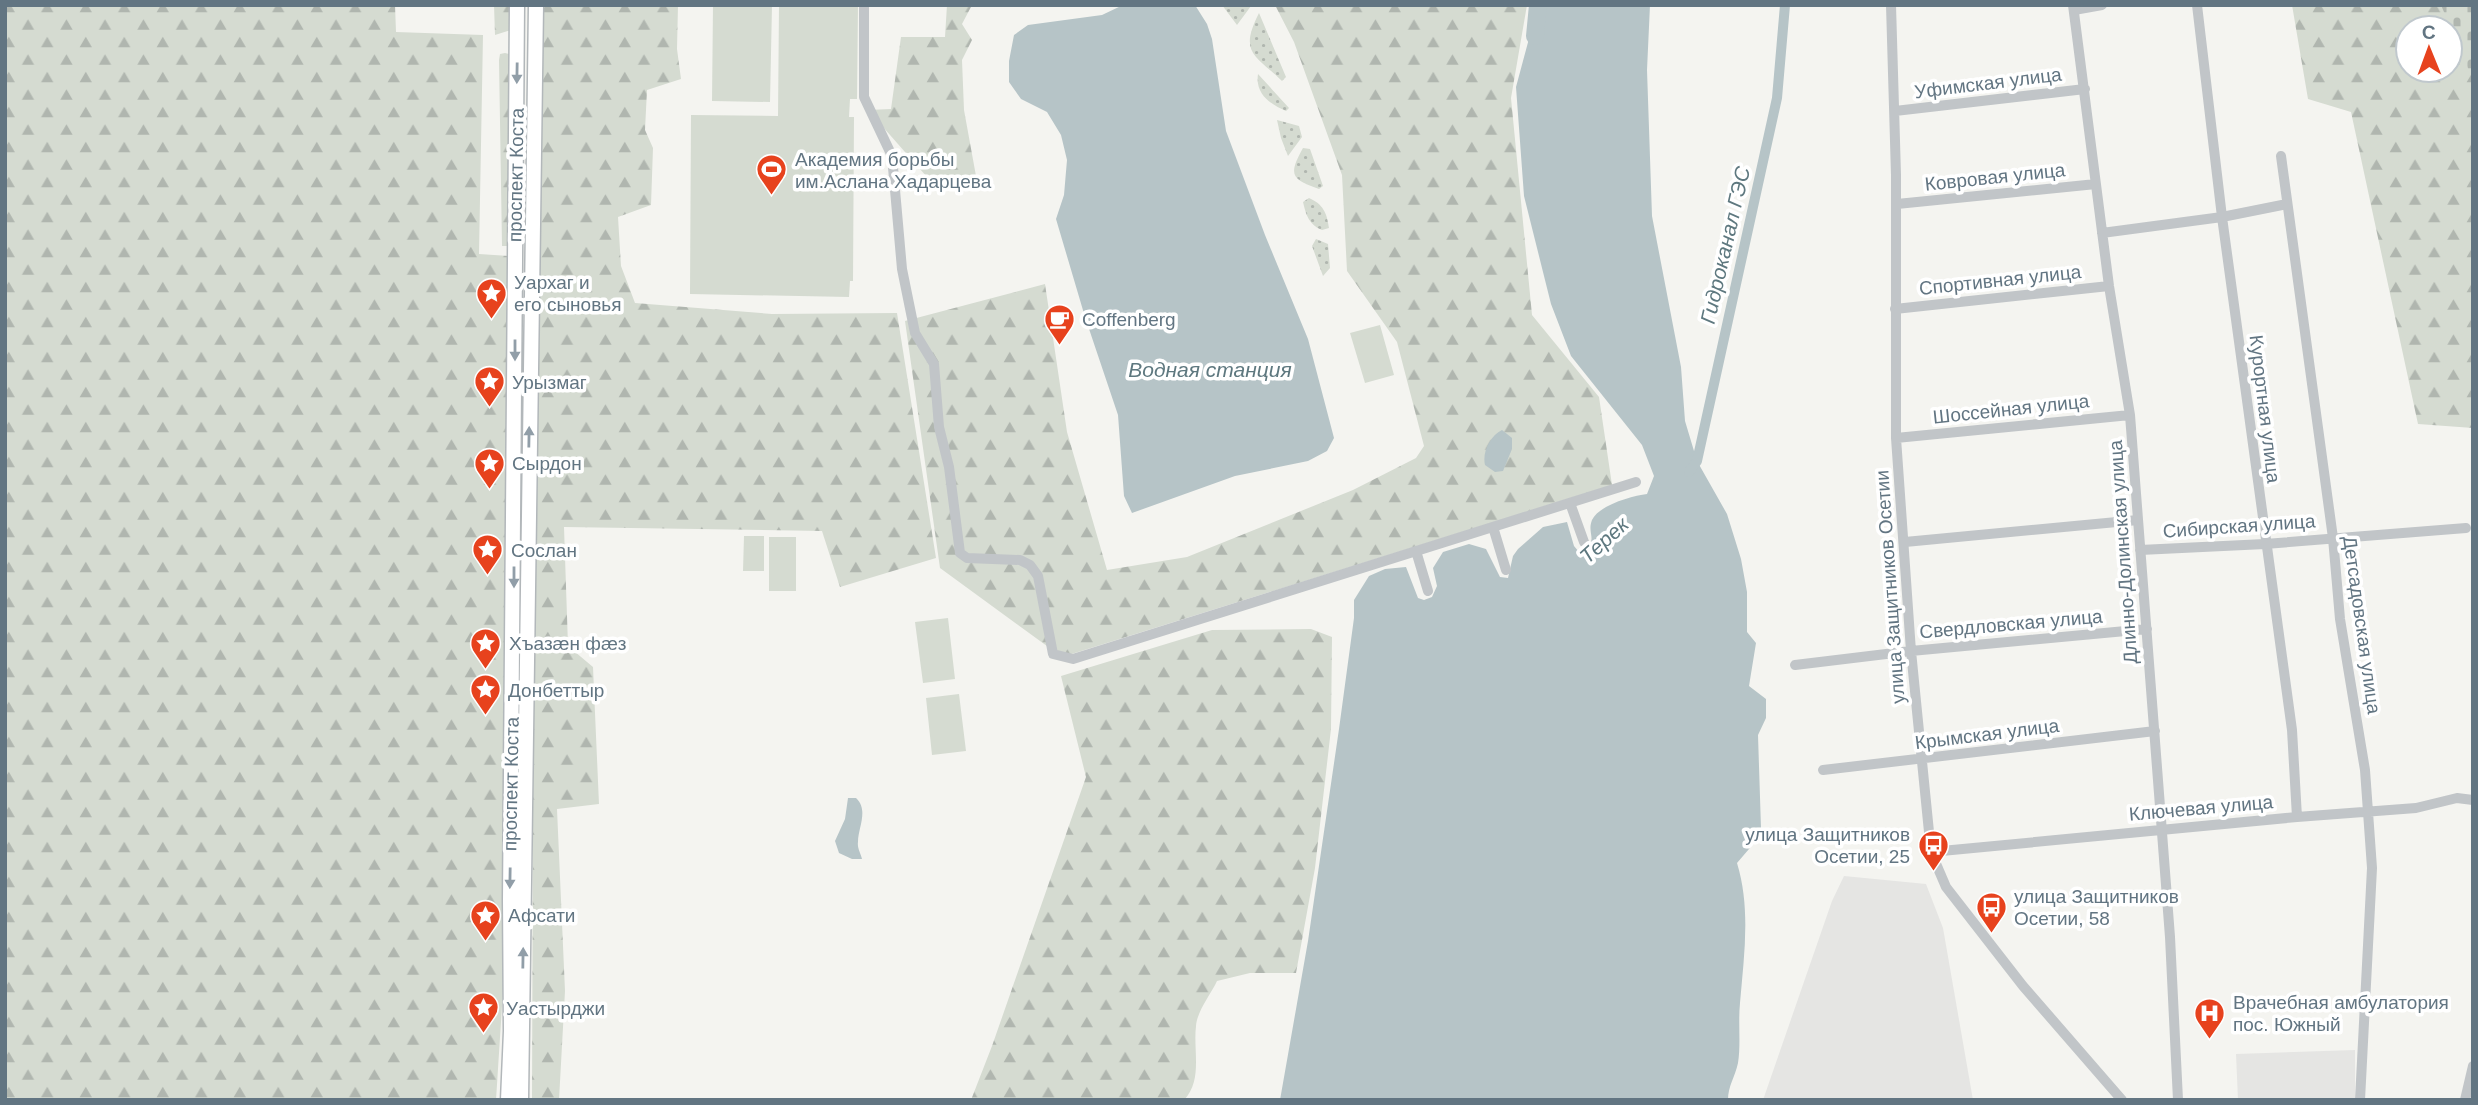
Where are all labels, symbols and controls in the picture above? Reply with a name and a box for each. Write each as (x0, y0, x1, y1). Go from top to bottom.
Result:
north arrow (2394, 14, 2464, 84)
text: С (2422, 22, 2436, 43)
one-way arrow (511, 63, 523, 85)
street label: Уфимская улица (1913, 64, 2063, 102)
street label: проспект Коста (504, 107, 528, 242)
place label: Академия борьбы им.Аслана Хадарцева (795, 149, 992, 192)
sports icon: Академия борьбы им.Аслана Хадарцева (755, 153, 789, 197)
street label: Ковровая улица (1924, 159, 2067, 195)
water label: Гидроканал ГЭС (1696, 163, 1754, 326)
street label: Спортивная улица (1918, 261, 2083, 299)
place label: Уархаг и его сыновья (514, 272, 621, 315)
place icon: Уархаг и его сыновья (474, 276, 508, 320)
cafe icon: Coffenberg (1042, 302, 1076, 346)
place label: Coffenberg (1082, 309, 1176, 330)
street label: Курортная улица (2245, 334, 2285, 485)
one-way arrow (509, 339, 521, 361)
water label: Водная станция (1128, 358, 1292, 381)
place icon: Урызмаг (472, 365, 506, 409)
place label: Урызмаг (512, 372, 587, 393)
street label: Шоссейная улица (1932, 390, 2091, 428)
one-way arrow (523, 425, 535, 447)
street label: Длинно-Долинская улица (2105, 439, 2141, 665)
place icon: Сырдон (472, 446, 506, 490)
place label: Сырдон (512, 453, 582, 474)
street label: улица Защитников Осетии (1871, 469, 1909, 705)
street label: Сибирская улица (2162, 510, 2316, 542)
water label: Терек (1575, 512, 1634, 568)
place icon: Сослан (471, 533, 505, 577)
street label: Детсадовская улица (2339, 535, 2385, 716)
place label: Сослан (511, 540, 577, 561)
one-way arrow (508, 567, 520, 589)
street label: Свердловская улица (1919, 605, 2104, 642)
place icon: Хъазæн фæз (469, 626, 503, 670)
place label: Хъазæн фæз (509, 633, 627, 654)
place icon: Донбеттыр (468, 673, 502, 717)
place label: Донбеттыр (508, 680, 604, 701)
street label: Крымская улица (1914, 715, 2061, 753)
street label: проспект Коста (499, 716, 523, 851)
street label: Ключевая улица (2128, 791, 2274, 825)
place label: улица Защитников Осетии, 25 (1745, 824, 1910, 867)
bus stop icon: улица Защитников Осетии, 25 (1916, 828, 1950, 872)
one-way arrow (504, 868, 516, 890)
place label: улица Защитников Осетии, 58 (2014, 886, 2179, 929)
bus stop icon: улица Защитников Осетии, 58 (1974, 890, 2008, 934)
place icon: Афсати (468, 898, 502, 942)
place label: Афсати (508, 905, 575, 926)
one-way arrow (517, 947, 529, 969)
place icon: Уастырджи (466, 991, 500, 1035)
place label: Врачебная амбулатория пос. Южный (2233, 992, 2449, 1035)
hospital icon: Врачебная амбулатория пос. Южный (2193, 996, 2227, 1040)
place label: Уастырджи (506, 998, 605, 1019)

